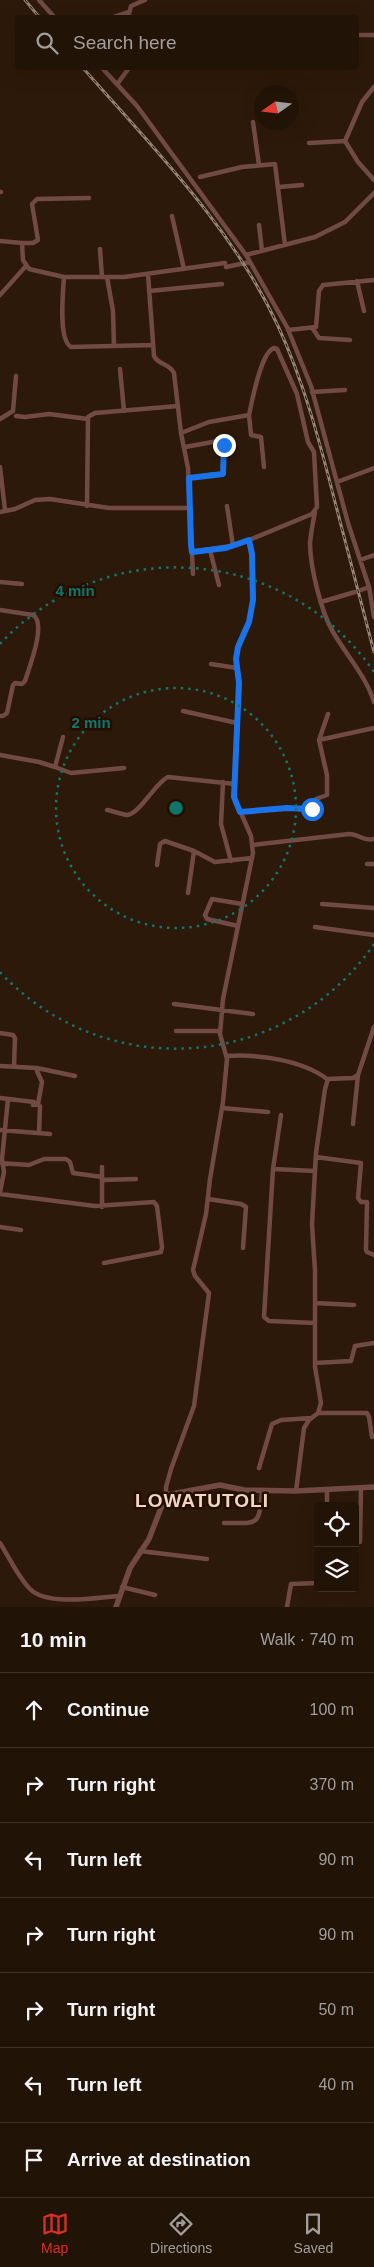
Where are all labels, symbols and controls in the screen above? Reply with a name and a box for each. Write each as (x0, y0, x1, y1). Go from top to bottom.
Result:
search box (15, 15, 359, 70)
icon: search (33, 29, 61, 57)
text: Search here (73, 32, 177, 53)
north arrow (254, 85, 299, 130)
route end (213, 434, 236, 457)
text: 4 min (55, 582, 95, 599)
text: 2 min (71, 714, 111, 731)
route start (301, 798, 324, 821)
centre of rings (167, 799, 185, 817)
district label: LOWATUTOLI (135, 1490, 269, 1511)
map controls (314, 1502, 359, 1592)
button: locate (314, 1502, 359, 1547)
button: layers (314, 1547, 359, 1592)
text: 10 min (20, 1628, 87, 1651)
text: Walk · 740 m (260, 1631, 354, 1648)
icon: ahead (20, 1696, 48, 1724)
text: Continue (67, 1699, 149, 1720)
text: 100 m (310, 1701, 354, 1718)
icon: right (20, 1771, 48, 1799)
text: Turn right (67, 1774, 155, 1795)
text: 370 m (310, 1776, 354, 1793)
icon: left (20, 1846, 48, 1874)
text: Turn left (67, 1849, 142, 1870)
text: 90 m (318, 1851, 354, 1868)
icon: right (20, 1921, 48, 1949)
text: Turn right (67, 1924, 155, 1945)
text: 90 m (318, 1926, 354, 1943)
icon: right (20, 1996, 48, 2024)
text: Turn right (67, 1999, 155, 2020)
text: 50 m (318, 2001, 354, 2018)
icon: left (20, 2071, 48, 2099)
text: Turn left (67, 2074, 142, 2095)
text: 40 m (318, 2076, 354, 2093)
icon: arrive (20, 2146, 48, 2174)
text: Arrive at destination (67, 2149, 251, 2170)
tab: Map (41, 2210, 69, 2256)
tab: Directions (150, 2210, 212, 2256)
tab: Saved (294, 2210, 333, 2256)

